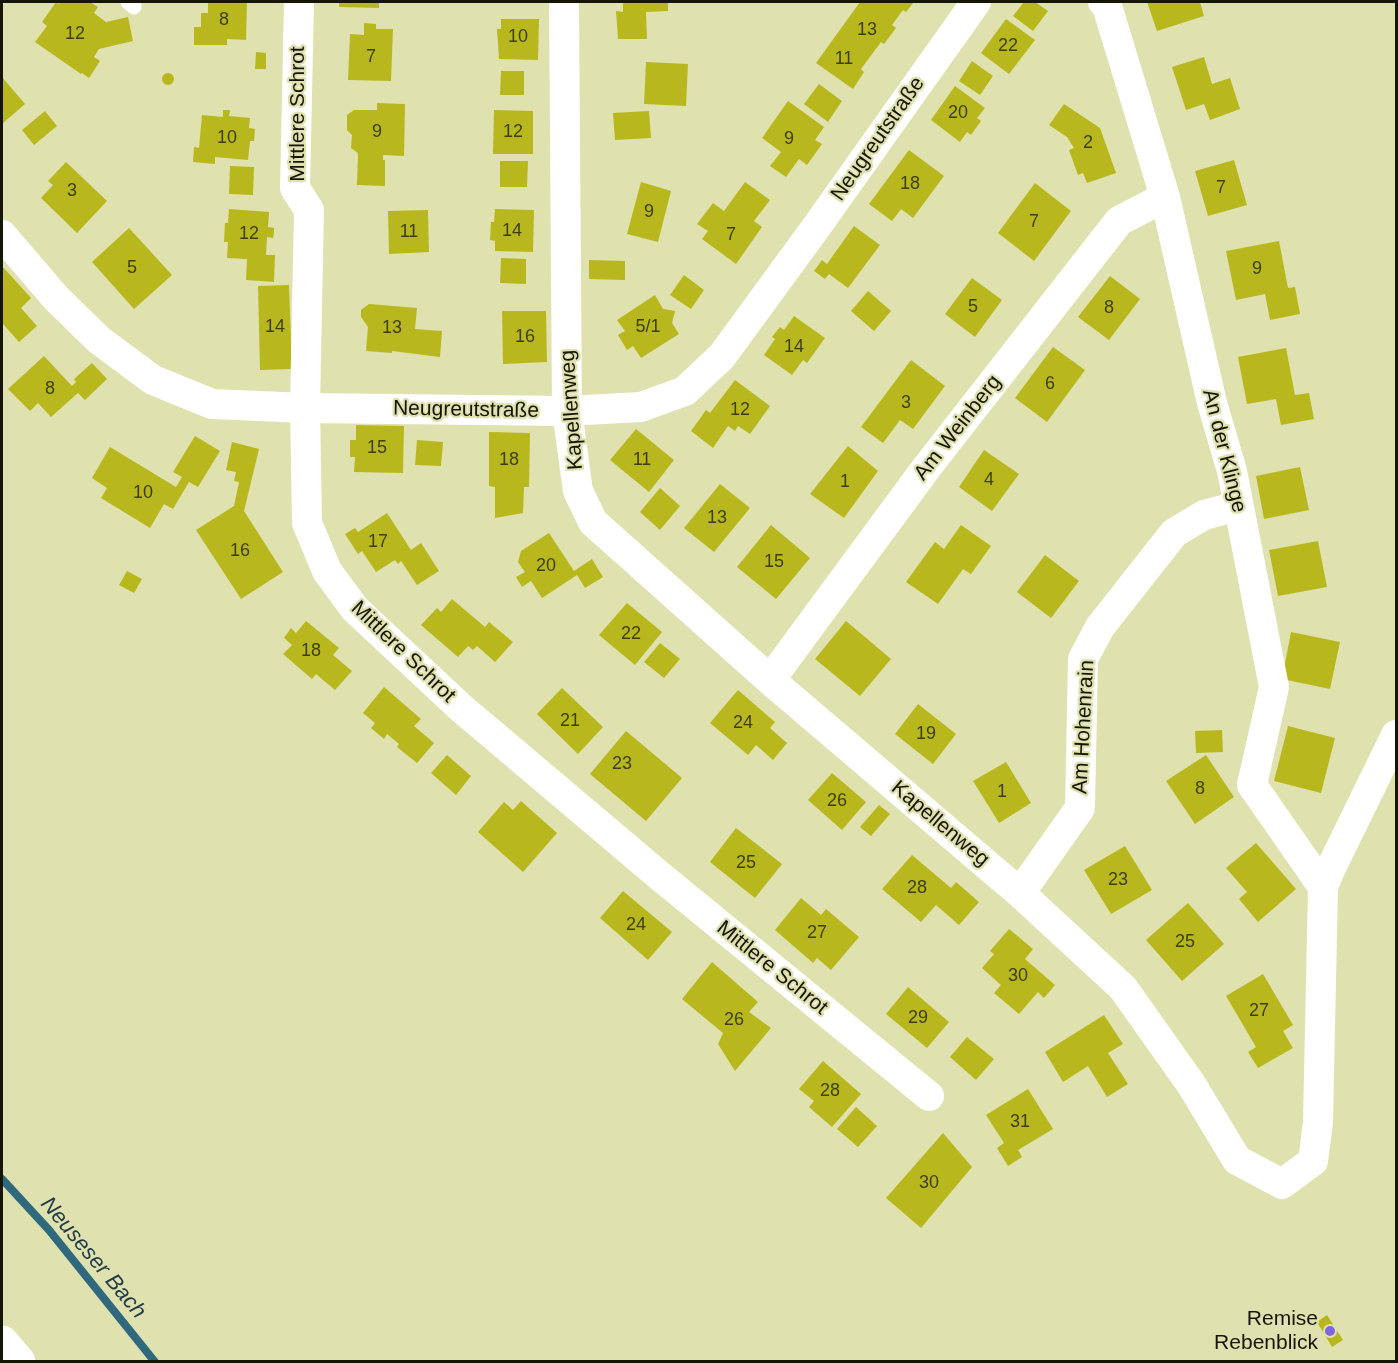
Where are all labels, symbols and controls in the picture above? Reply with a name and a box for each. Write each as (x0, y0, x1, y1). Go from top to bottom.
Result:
house number: 8 (219, 9, 229, 31)
house number: 13 (857, 19, 877, 41)
house number: 12 (65, 23, 85, 45)
house number: 10 (508, 26, 528, 48)
house number: 22 (998, 35, 1018, 57)
street label: Mittlere Schrot (285, 46, 311, 182)
house number: 7 (366, 46, 376, 68)
house number: 11 (835, 48, 853, 70)
street label: Neugreutstraße (826, 72, 930, 206)
house number: 20 (948, 102, 968, 124)
house number: 9 (372, 121, 382, 143)
house number: 12 (503, 121, 523, 143)
house number: 10 (217, 127, 237, 149)
house number: 9 (784, 128, 794, 150)
house number: 2 (1083, 132, 1093, 154)
house number: 18 (900, 173, 920, 195)
house number: 7 (1216, 177, 1226, 199)
house number: 3 (67, 180, 77, 202)
house number: 9 (644, 201, 654, 223)
house number: 7 (1029, 211, 1039, 233)
house number: 14 (502, 220, 522, 242)
house number: 11 (400, 221, 418, 243)
house number: 12 (239, 223, 259, 245)
house number: 7 (726, 224, 736, 246)
house number: 5 (127, 257, 137, 279)
house number: 9 (1252, 258, 1262, 280)
house number: 5 (968, 296, 978, 318)
house number: 8 (1104, 297, 1114, 319)
house number: 14 (265, 316, 285, 338)
house number: 5/1 (635, 316, 661, 338)
house number: 13 (382, 317, 402, 339)
house number: 16 (515, 326, 535, 348)
house number: 14 (784, 336, 804, 358)
street label: Kapellenweg (555, 349, 589, 471)
street label: Am Weinberg (909, 370, 1007, 486)
house number: 6 (1045, 373, 1055, 395)
house number: 8 (45, 378, 55, 400)
street label: An der Klinge (1197, 387, 1251, 515)
house number: 3 (901, 392, 911, 414)
street label: Neugreutstraße (393, 396, 539, 424)
house number: 12 (730, 399, 750, 421)
house number: 15 (367, 437, 387, 459)
house number: 18 (499, 449, 519, 471)
house number: 11 (633, 449, 651, 471)
house number: 4 (984, 469, 994, 491)
house number: 1 (840, 471, 850, 493)
house number: 10 (133, 482, 153, 504)
house number: 13 (707, 507, 727, 529)
house number: 17 (368, 531, 388, 553)
house number: 16 (230, 540, 250, 562)
house number: 15 (764, 551, 784, 573)
house number: 20 (536, 555, 556, 577)
street label: Mittlere Schrot (346, 596, 460, 708)
house number: 22 (621, 623, 641, 645)
house number: 18 (301, 640, 321, 662)
street label: Am Hohenrain (1068, 659, 1100, 795)
house number: 21 (560, 710, 580, 732)
house number: 24 (733, 712, 753, 734)
house number: 19 (916, 723, 936, 745)
house number: 23 (612, 753, 632, 775)
street label: Kapellenweg (886, 776, 994, 872)
house number: 8 (1195, 778, 1205, 800)
house number: 1 (997, 781, 1007, 803)
house number: 26 (827, 790, 847, 812)
house number: 25 (736, 852, 756, 874)
house number: 23 (1108, 869, 1128, 891)
house number: 28 (907, 877, 927, 899)
house number: 24 (626, 914, 646, 936)
street label: Mittlere Schrot (711, 916, 833, 1020)
house number: 27 (807, 922, 827, 944)
house number: 25 (1175, 931, 1195, 953)
house number: 30 (1008, 965, 1028, 987)
house number: 27 (1249, 1000, 1269, 1022)
house number: 29 (908, 1007, 928, 1029)
house number: 26 (724, 1009, 744, 1031)
house number: 28 (820, 1080, 840, 1102)
house number: 31 (1010, 1111, 1030, 1133)
house number: 30 (919, 1172, 939, 1194)
water label: Neuseser Bach (35, 1192, 151, 1324)
place label: Remise Rebenblick (1214, 1306, 1318, 1356)
marker: Remise Rebenblick (1323, 1324, 1337, 1338)

